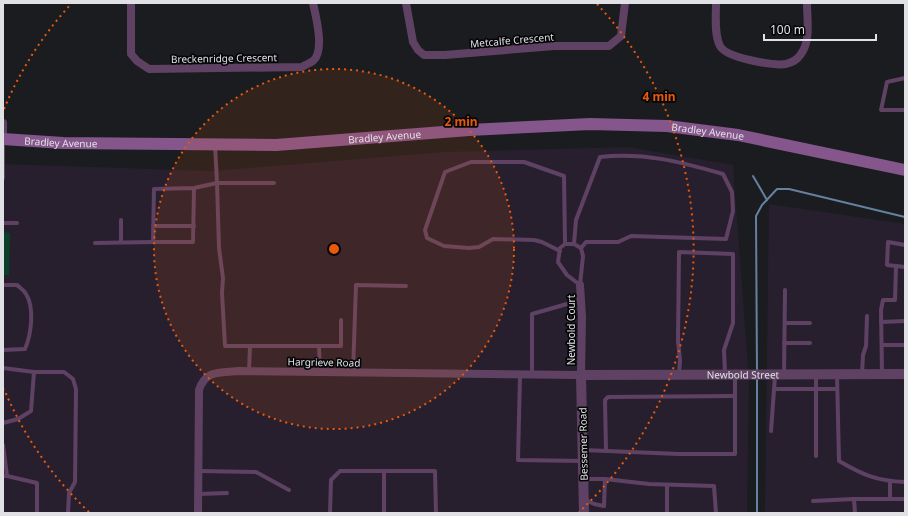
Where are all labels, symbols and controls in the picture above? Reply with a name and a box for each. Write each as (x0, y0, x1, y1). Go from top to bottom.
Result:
scale bar (764, 16, 876, 42)
text: 100 m (770, 21, 805, 38)
street label: Metcalfe Crescent (470, 29, 555, 51)
street label: Breckenridge Crescent (171, 50, 278, 66)
text: 4 min (642, 88, 676, 105)
text: 2 min (444, 113, 478, 130)
street label: Bradley Avenue (671, 120, 746, 143)
street label: Bradley Avenue (348, 127, 422, 146)
street label: Bradley Avenue (24, 133, 98, 150)
centre of rings (327, 242, 341, 256)
street label: Newbold Court (564, 294, 578, 365)
street label: Hargrieve Road (288, 354, 360, 370)
street label: Newbold Street (707, 367, 780, 382)
street label: Bessemer Road (575, 407, 591, 481)

